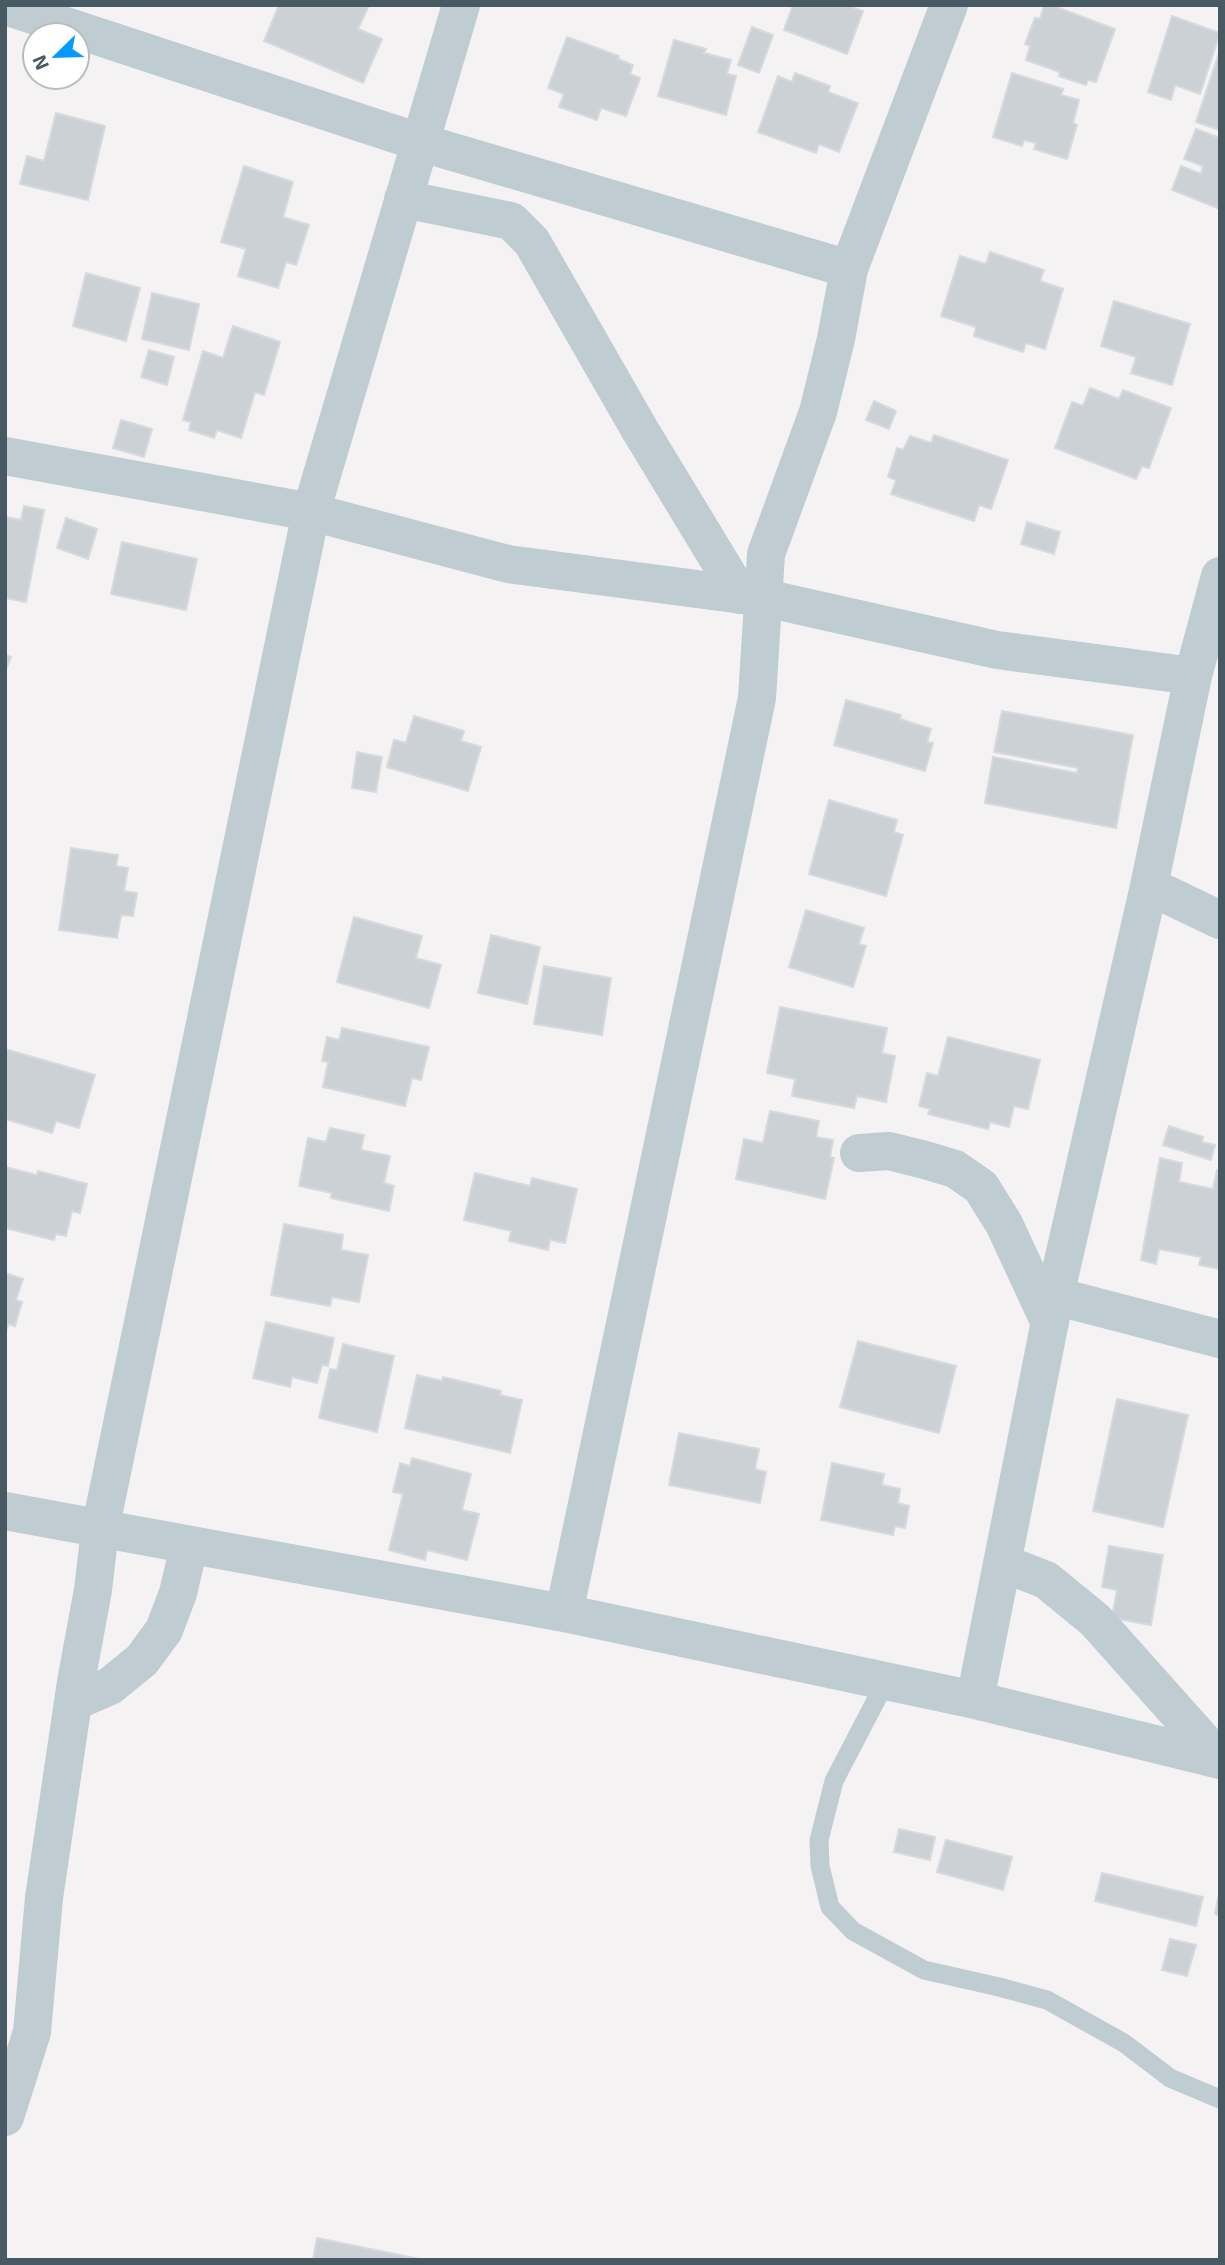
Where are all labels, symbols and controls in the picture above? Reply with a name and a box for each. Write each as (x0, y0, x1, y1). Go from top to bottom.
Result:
north arrow (21, 21, 91, 91)
text: N (27, 52, 53, 74)

